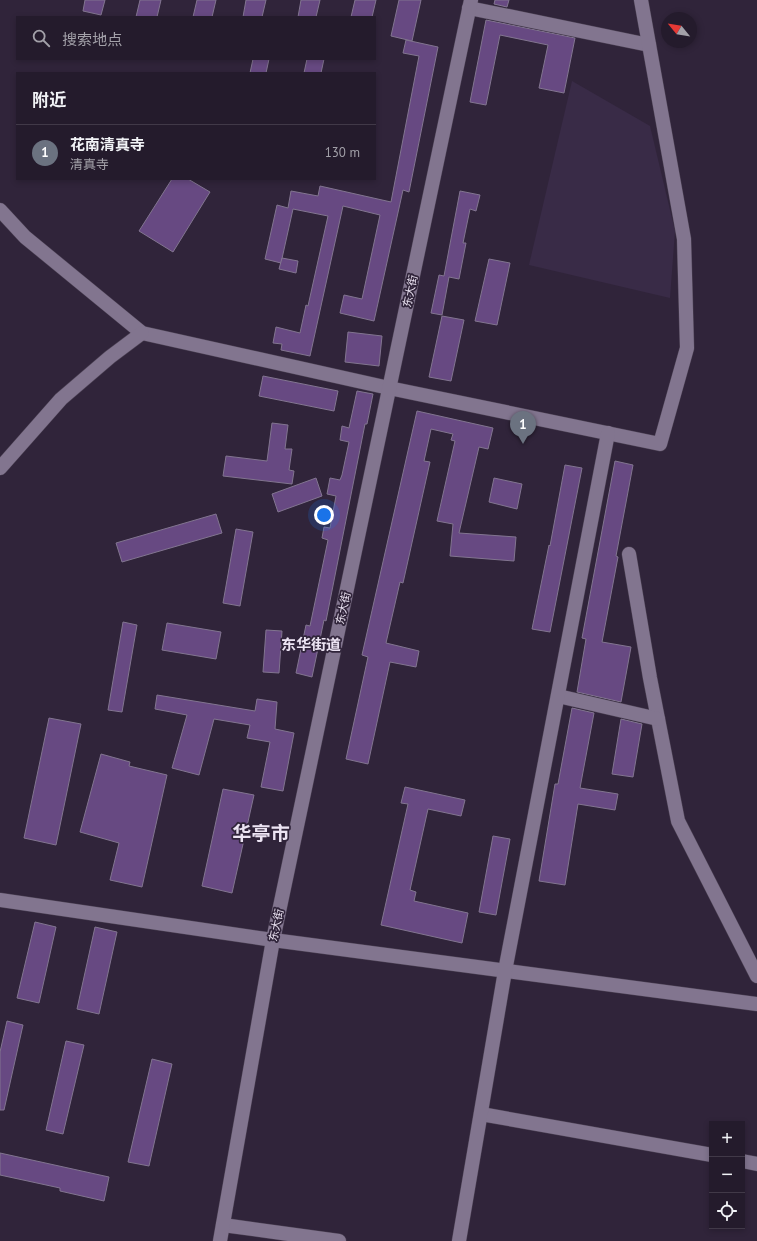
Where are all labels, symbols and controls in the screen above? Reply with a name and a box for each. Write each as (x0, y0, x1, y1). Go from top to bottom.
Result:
north arrow (661, 12, 697, 48)
search box (16, 16, 376, 60)
icon: search (30, 27, 52, 49)
text: 搜索地点 (62, 30, 122, 49)
text: 附近 (32, 89, 66, 111)
text: 花南清真寺 (70, 135, 145, 154)
text: 1 (41, 144, 49, 161)
text: 130 m (325, 144, 360, 161)
text: 清真寺 (70, 156, 109, 173)
street label: 东大街 (400, 273, 420, 309)
pin: 1 (510, 411, 536, 444)
your location (314, 505, 334, 525)
street label: 东大街 (333, 590, 353, 626)
district label: 东华街道 (281, 635, 341, 654)
district label: 华亭市 (232, 821, 290, 845)
street label: 东大街 (266, 907, 286, 943)
map controls (709, 1121, 745, 1229)
button: + (709, 1121, 745, 1157)
button: − (709, 1157, 745, 1193)
button: locate (709, 1193, 745, 1229)

